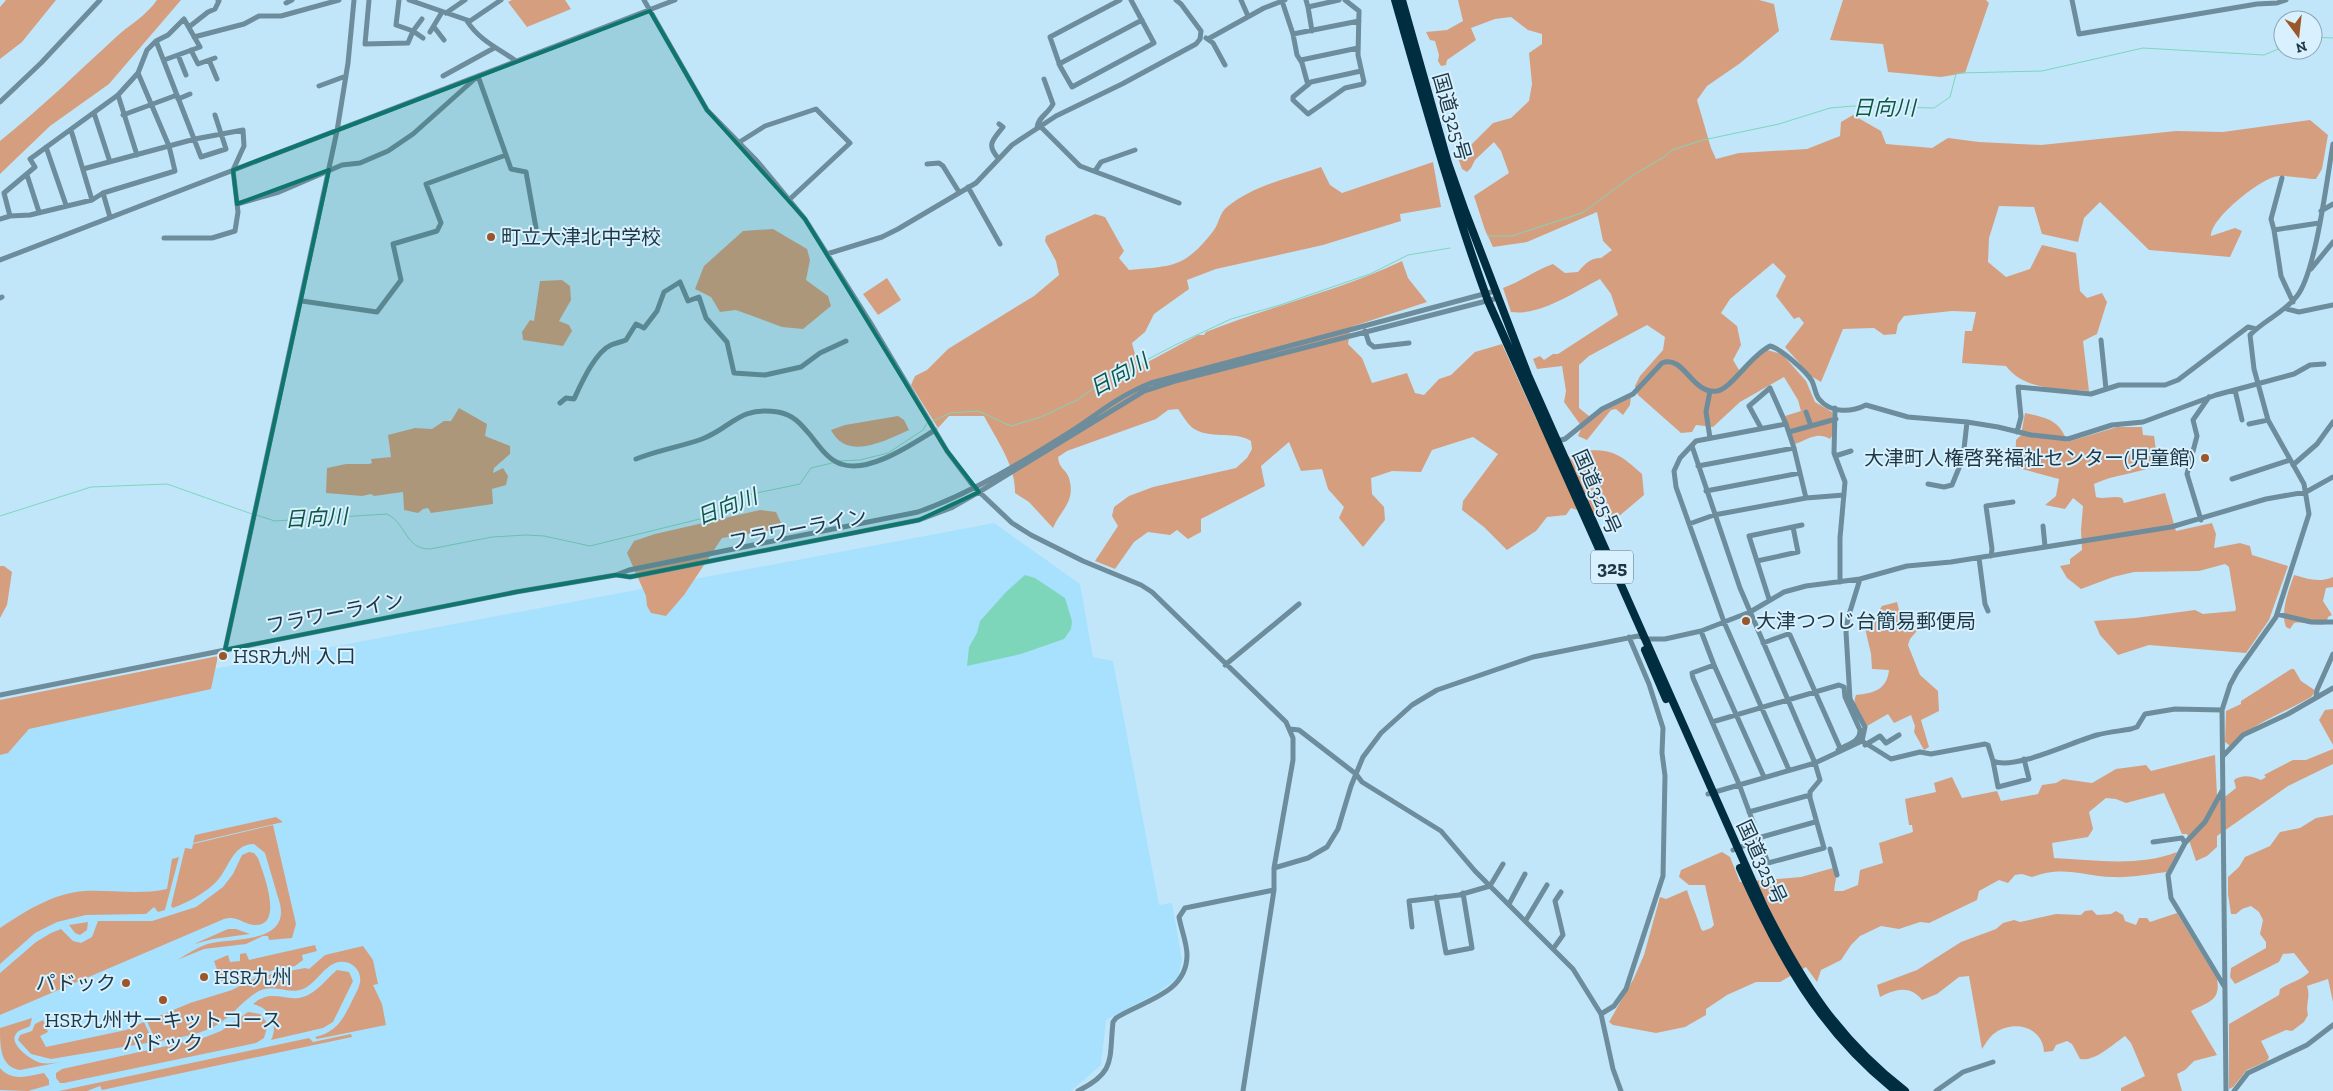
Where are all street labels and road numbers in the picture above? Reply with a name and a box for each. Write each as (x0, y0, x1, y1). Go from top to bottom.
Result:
street label: 国道325号 (1428, 70, 1476, 164)
street label: 国道325号 (1568, 446, 1626, 538)
street label: フラワーライン (727, 504, 869, 554)
road number: 325 (1591, 550, 1633, 584)
street label: フラワーライン (264, 588, 406, 638)
street label: 国道325号 (1732, 816, 1792, 908)

